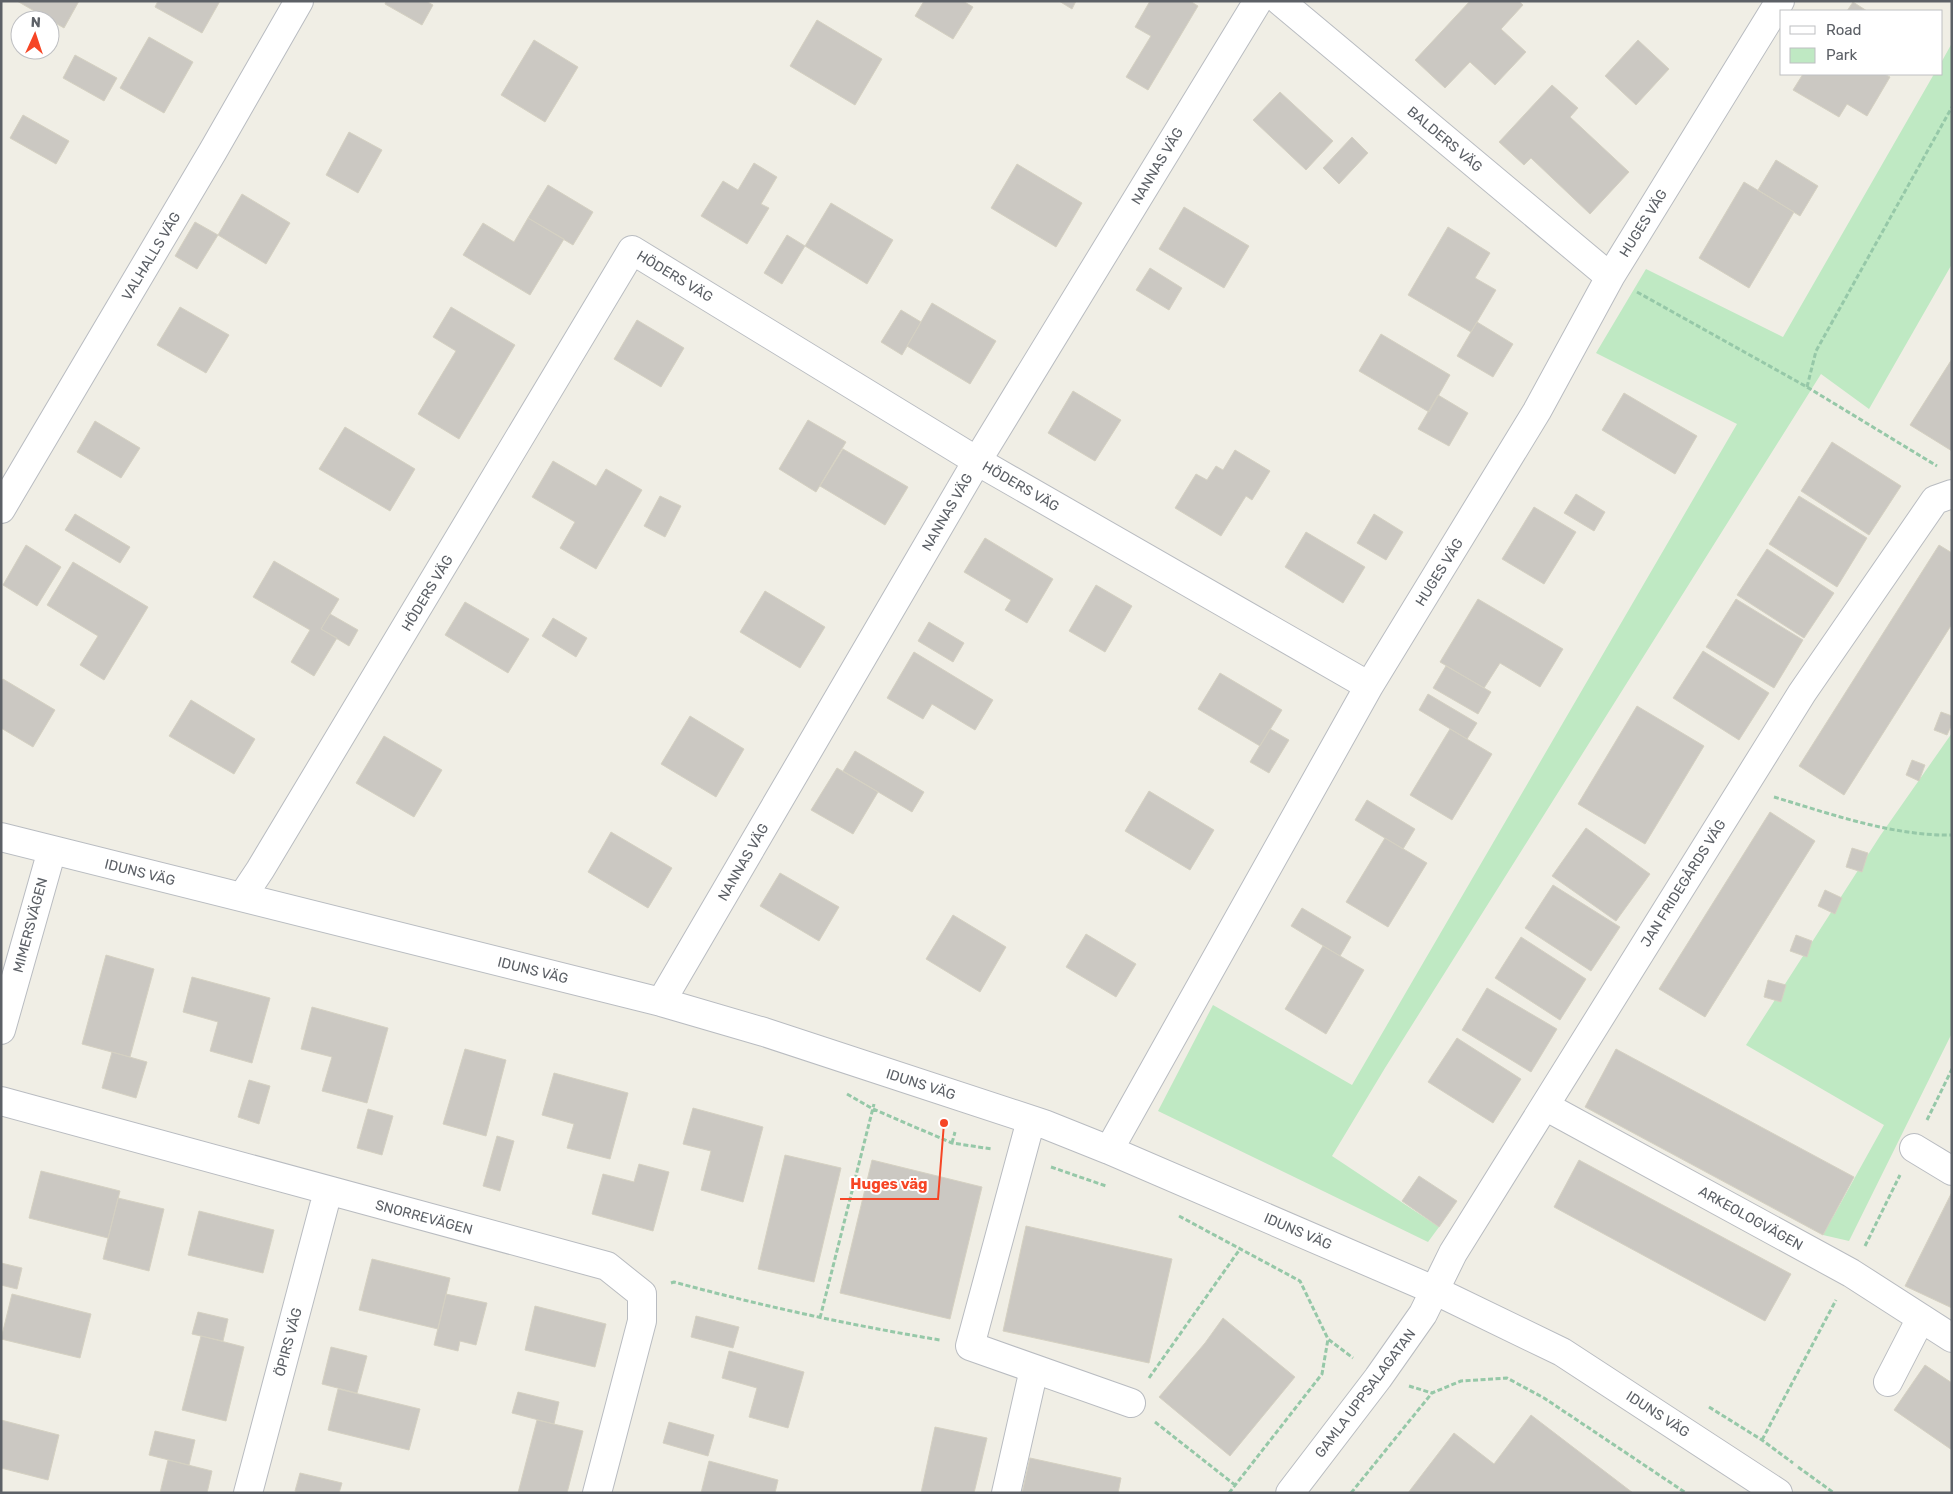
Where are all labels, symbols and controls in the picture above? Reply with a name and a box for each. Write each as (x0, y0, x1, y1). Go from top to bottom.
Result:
north arrow (10, 10, 60, 60)
legend (1780, 10, 1943, 75)
text: N (30, 14, 41, 31)
text: Road (1826, 21, 1862, 39)
text: Park (1826, 46, 1857, 64)
street label: BALDERS VÄG (1404, 103, 1486, 176)
street label: NANNAS VÄG (1128, 125, 1187, 208)
street label: HUGES VÄG (1616, 186, 1671, 260)
street label: VALHALLS VÄG (118, 209, 184, 303)
street label: HÖDERS VÄG (634, 247, 716, 306)
street label: HÖDERS VÄG (979, 458, 1062, 515)
street label: NANNAS VÄG (918, 470, 976, 554)
street label: HUGES VÄG (1412, 535, 1467, 609)
street label: HÖDERS VÄG (398, 552, 457, 634)
street label: JAN FRIDEGÅRDS VÄG (1636, 816, 1730, 950)
street label: NANNAS VÄG (714, 820, 772, 904)
street label: IDUNS VÄG (103, 856, 177, 889)
street label: MIMERSVÄGEN (10, 876, 51, 974)
street label: IDUNS VÄG (496, 954, 570, 987)
street label: IDUNS VÄG (884, 1065, 958, 1104)
callout: Huges väg (840, 1169, 938, 1199)
text: Huges väg (850, 1175, 928, 1193)
street label: ARKEOLOGVÄGEN (1696, 1183, 1806, 1254)
street label: SNORREVÄGEN (373, 1196, 474, 1239)
street label: IDUNS VÄG (1261, 1210, 1334, 1253)
street label: ÖPIRS VÄG (271, 1306, 306, 1378)
street label: GAMLA UPPSALAGATAN (1311, 1326, 1419, 1461)
street label: IDUNS VÄG (1623, 1388, 1693, 1441)

